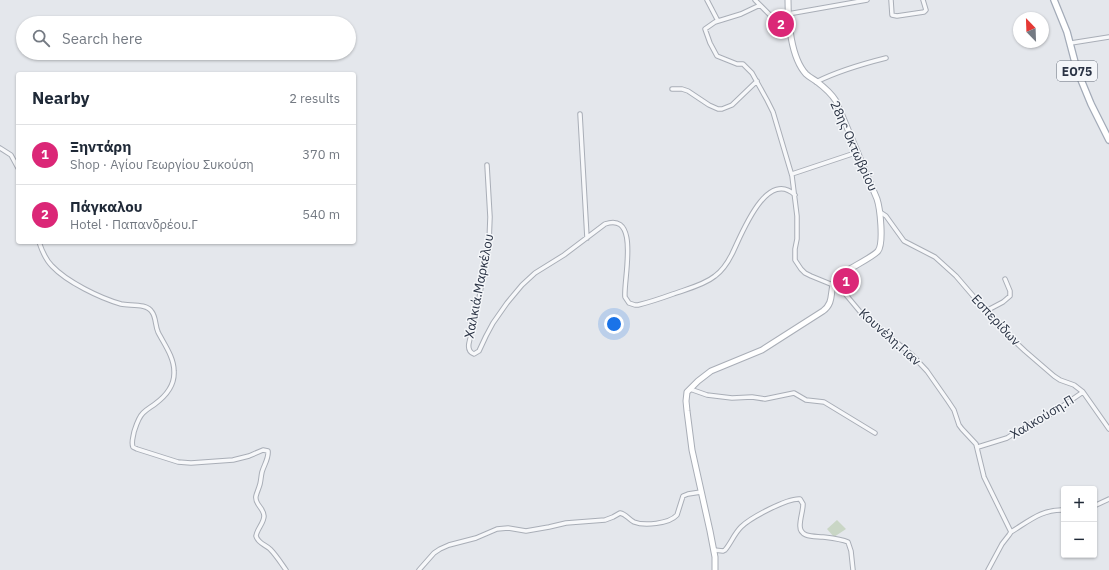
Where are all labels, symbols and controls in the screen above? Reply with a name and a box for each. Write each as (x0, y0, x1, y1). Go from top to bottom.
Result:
pin: 2 (768, 9, 794, 39)
north arrow (1013, 12, 1049, 48)
search box (16, 16, 356, 60)
icon: search (30, 27, 52, 49)
text: Search here (62, 29, 142, 48)
road number: ΕΟ75 (1057, 61, 1097, 81)
text: Nearby (32, 87, 90, 109)
text: 2 results (289, 90, 340, 107)
street label: 28ης Οκτωβρίου (826, 98, 882, 194)
text: Ξηντάρη (70, 137, 131, 156)
text: 1 (41, 146, 49, 163)
text: 370 m (302, 146, 340, 163)
text: Shop · Αγίου Γεωργίου Συκούση (70, 156, 254, 173)
text: Πάγκαλου (70, 197, 142, 216)
text: 2 (41, 206, 49, 223)
text: 540 m (302, 206, 340, 223)
text: Hotel · Παπανδρέου.Γ (70, 216, 198, 233)
street label: Χαλκιά.Μαρκέλου (461, 232, 497, 340)
pin: 1 (833, 266, 859, 296)
street label: Εσπερίδων (968, 291, 1024, 350)
street label: Κουνέλη.Γιαν (855, 305, 925, 370)
your location (604, 314, 624, 334)
street label: Χαλκούση.Π (1007, 391, 1077, 443)
map controls (1061, 486, 1097, 558)
button: + (1061, 486, 1097, 522)
button: − (1061, 522, 1097, 558)

